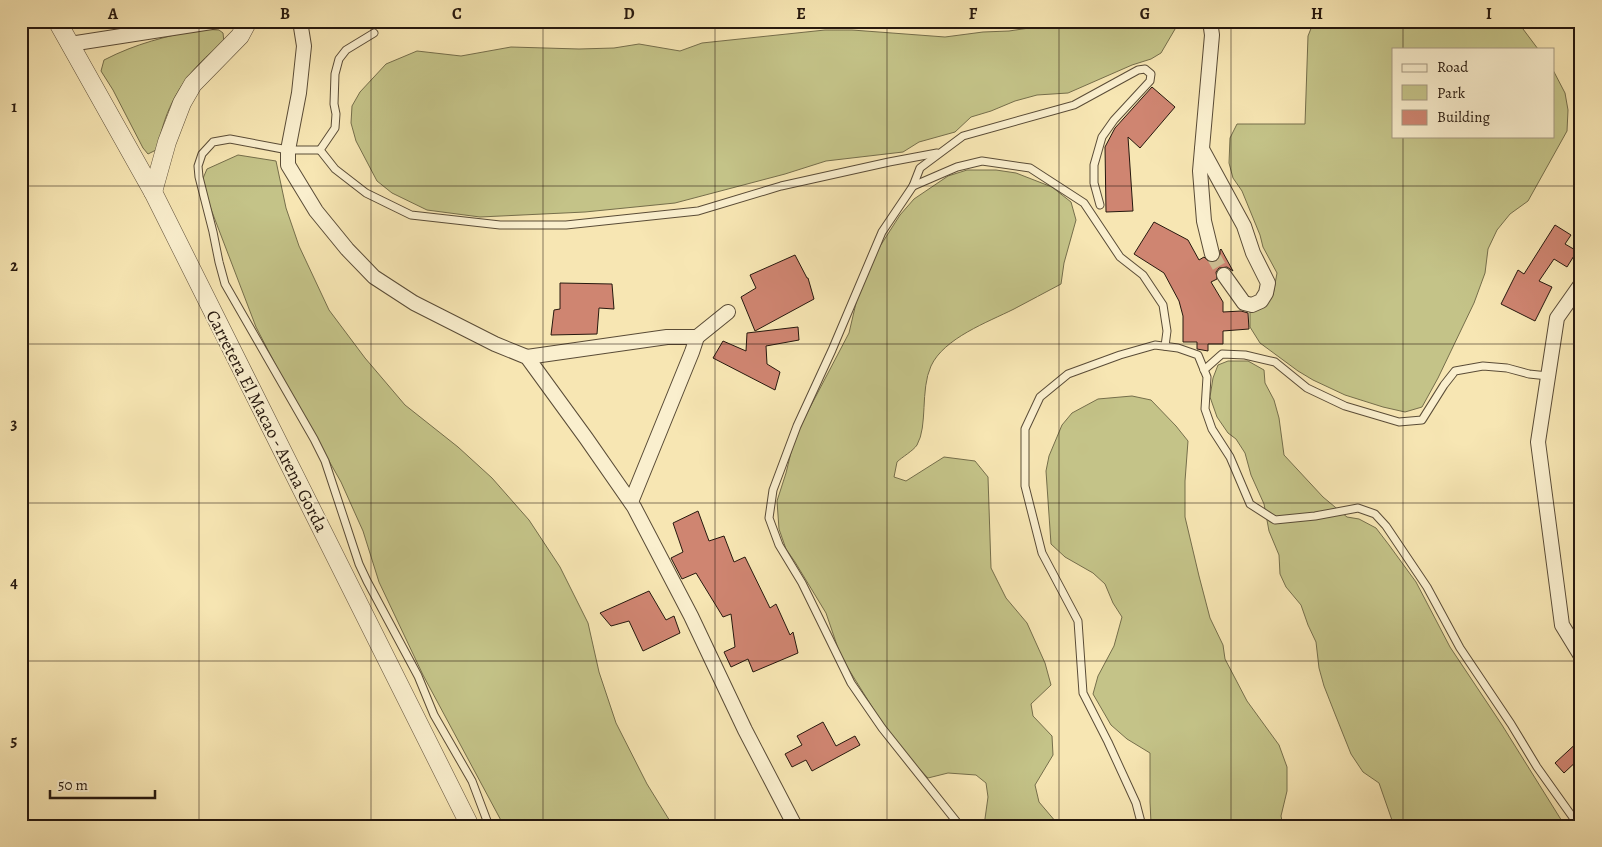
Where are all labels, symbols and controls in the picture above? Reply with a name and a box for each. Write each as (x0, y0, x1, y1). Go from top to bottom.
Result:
text: A (107, 3, 119, 25)
text: B (280, 3, 290, 25)
text: C (452, 3, 462, 25)
text: D (623, 3, 635, 25)
text: E (796, 3, 806, 25)
text: F (969, 3, 978, 25)
text: G (1140, 3, 1150, 25)
text: H (1311, 3, 1323, 25)
text: I (1486, 3, 1492, 25)
legend (1392, 48, 1554, 138)
text: Road (1437, 57, 1469, 77)
text: Park (1437, 83, 1466, 103)
text: 1 (11, 96, 17, 118)
text: Building (1437, 107, 1490, 127)
text: 2 (10, 255, 18, 277)
street label: Carretera El Macao - Arena Gorda (200, 306, 334, 537)
text: 3 (11, 413, 18, 435)
text: 4 (10, 572, 18, 594)
text: 5 (11, 730, 18, 752)
scale bar (50, 767, 155, 799)
text: 50 m (58, 775, 88, 795)

